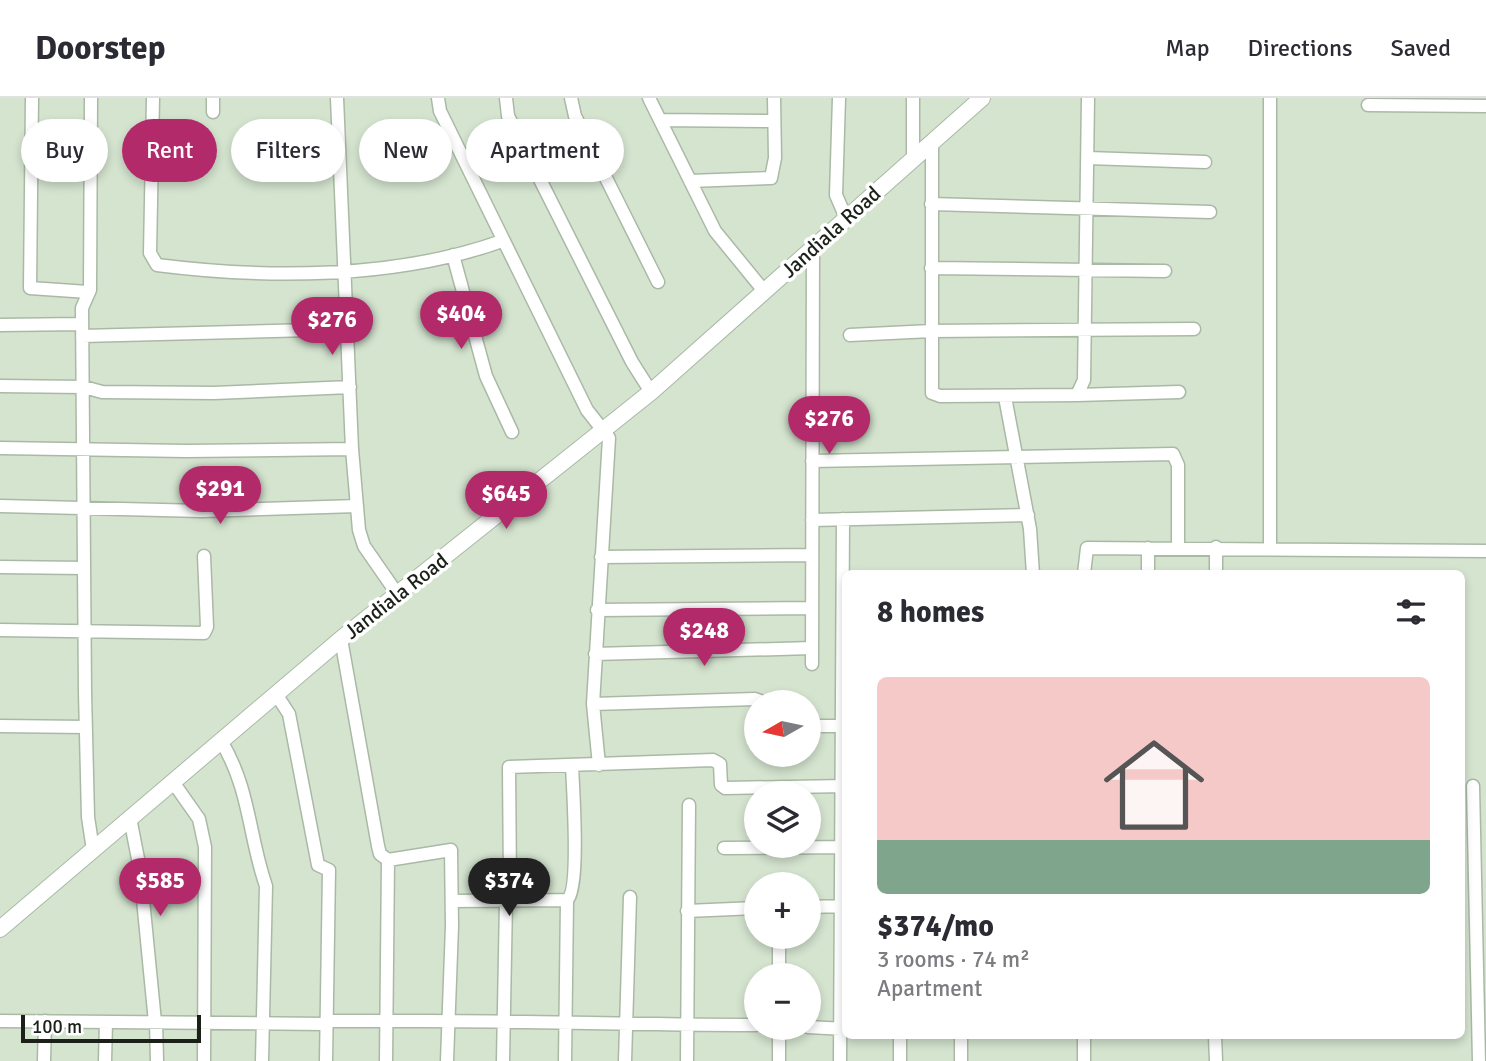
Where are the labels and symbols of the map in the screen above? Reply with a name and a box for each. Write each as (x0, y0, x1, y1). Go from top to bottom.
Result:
street label: Jandiala Road (776, 181, 886, 283)
pin: $404 (420, 292, 502, 351)
pin: $276 (291, 298, 373, 357)
pin: $276 (788, 396, 870, 456)
pin: $291 (179, 466, 261, 526)
pin: $645 (465, 472, 547, 531)
street label: Jandiala Road (339, 547, 453, 645)
pin: $248 (663, 608, 745, 668)
north arrow (744, 690, 821, 766)
pin: $585 (119, 858, 201, 918)
pin: $374 (468, 858, 550, 918)
scale bar (21, 1012, 201, 1044)

